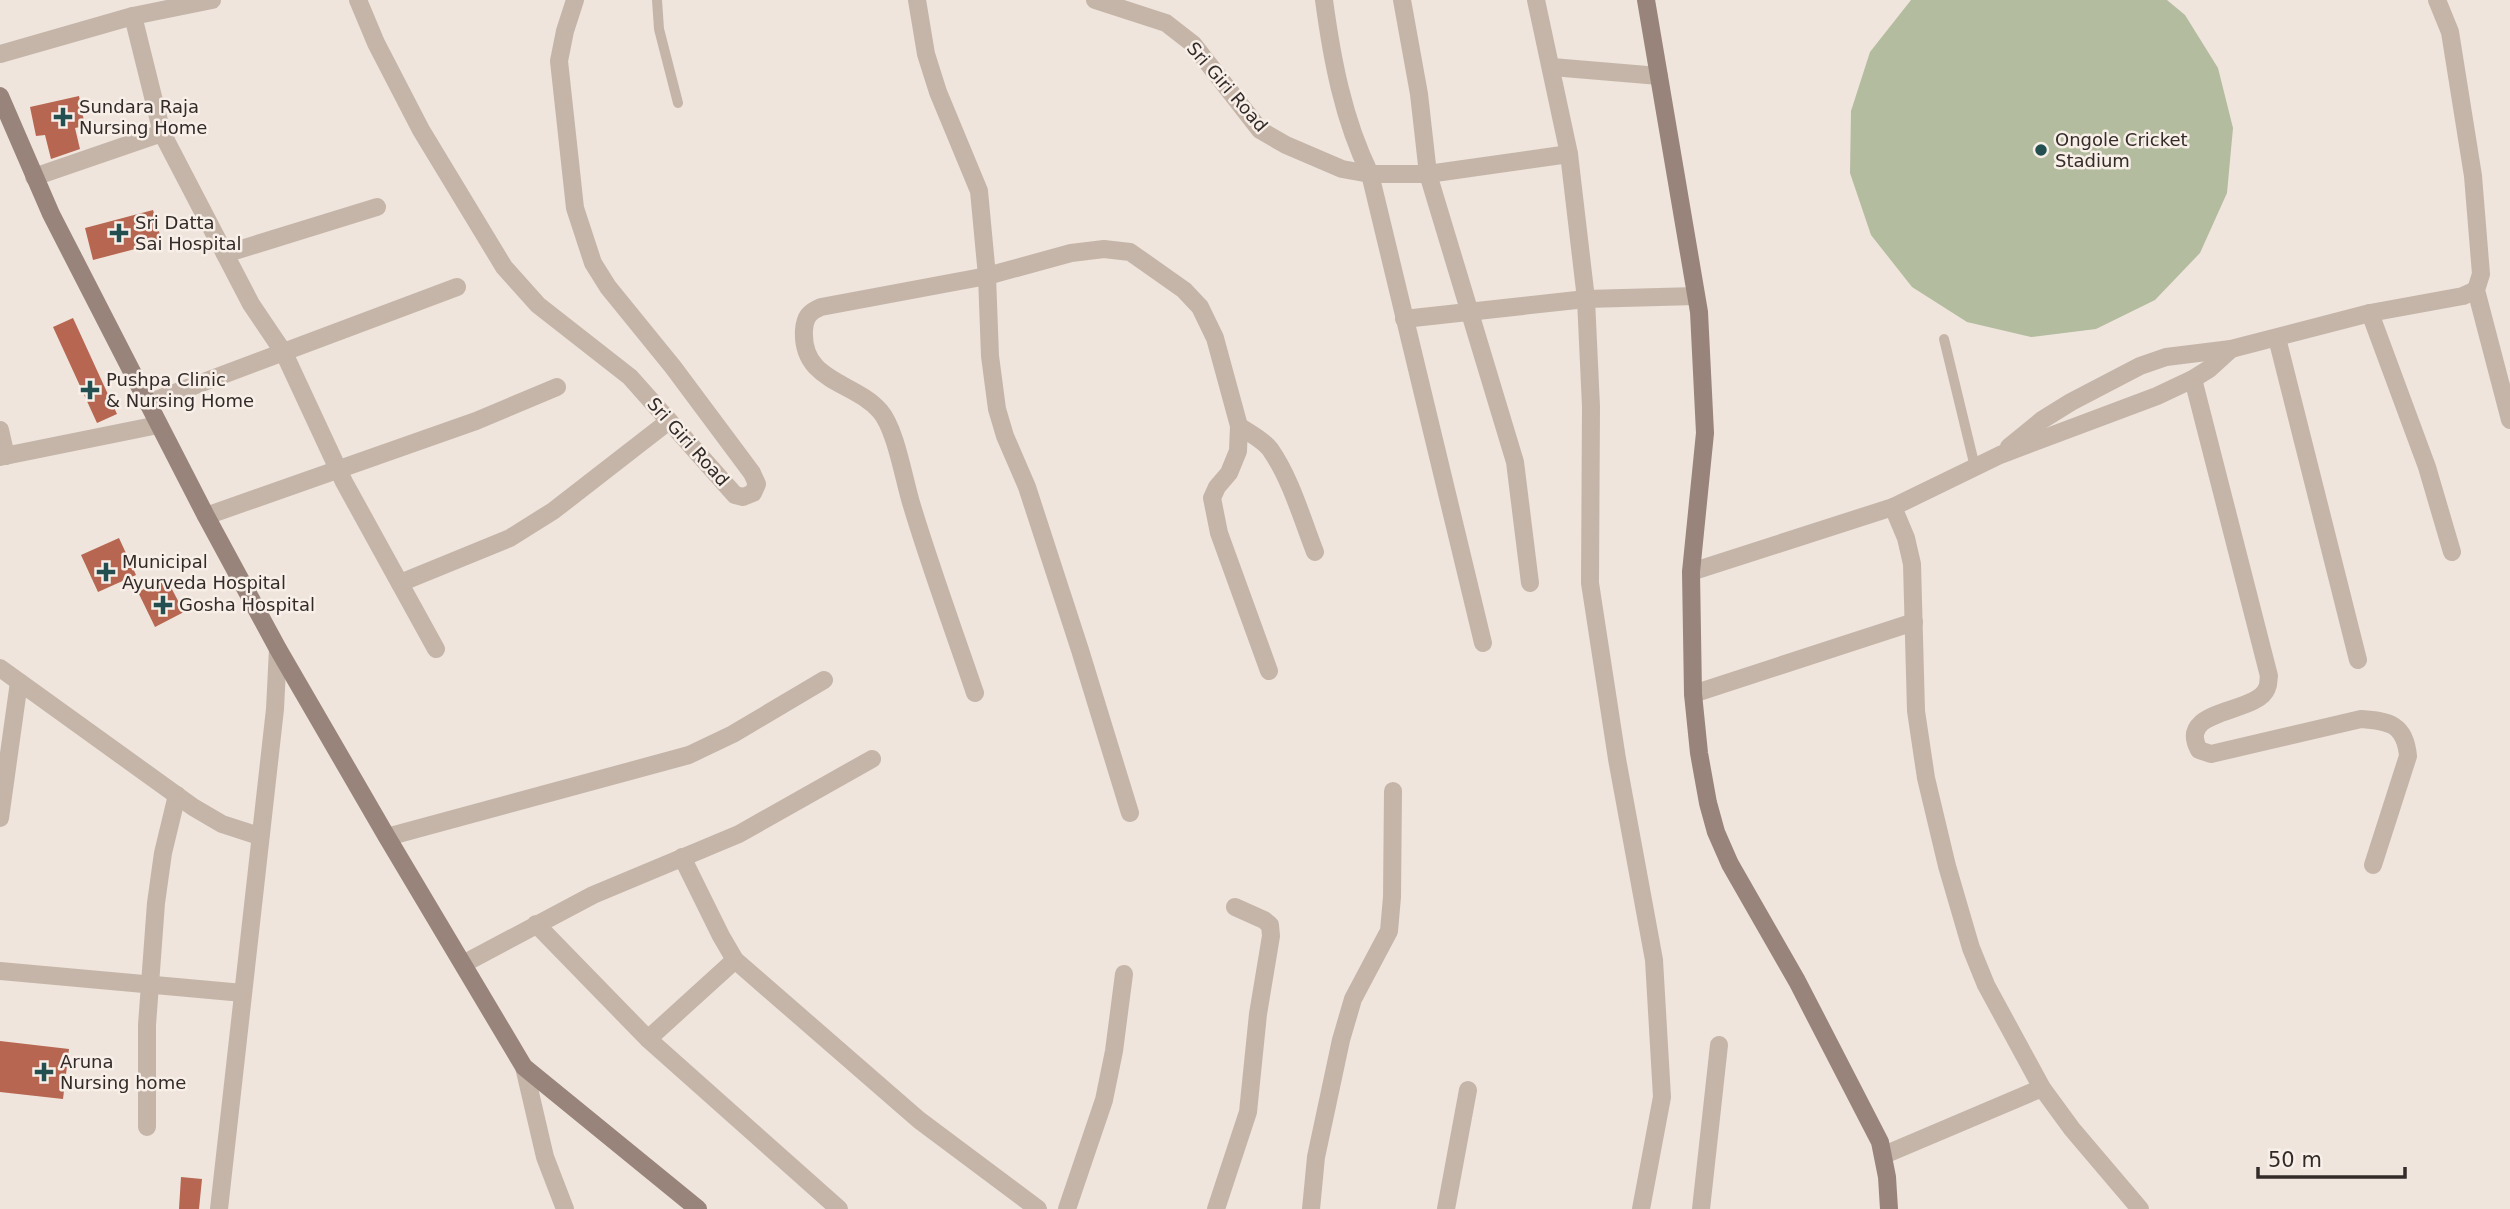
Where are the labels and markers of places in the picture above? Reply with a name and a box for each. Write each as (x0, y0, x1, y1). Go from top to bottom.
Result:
place label: Sundara Raja Nursing Home (79, 96, 207, 138)
marker: Sundara Raja Nursing Home (53, 107, 73, 127)
place label: Ongole Cricket Stadium (2055, 129, 2188, 171)
marker: Ongole Cricket Stadium (2033, 142, 2049, 158)
place label: Sri Datta Sai Hospital (135, 212, 242, 254)
marker: Sri Datta Sai Hospital (109, 223, 129, 243)
place label: Pushpa Clinic & Nursing Home (106, 369, 254, 411)
marker: Pushpa Clinic & Nursing Home (80, 380, 100, 400)
place label: Municipal Ayurveda Hospital (122, 551, 286, 593)
marker: Municipal Ayurveda Hospital (96, 562, 116, 582)
place label: Gosha Hospital (179, 594, 315, 615)
marker: Gosha Hospital (153, 595, 173, 615)
place label: Aruna Nursing home (60, 1051, 186, 1093)
marker: Aruna Nursing home (34, 1062, 54, 1082)

